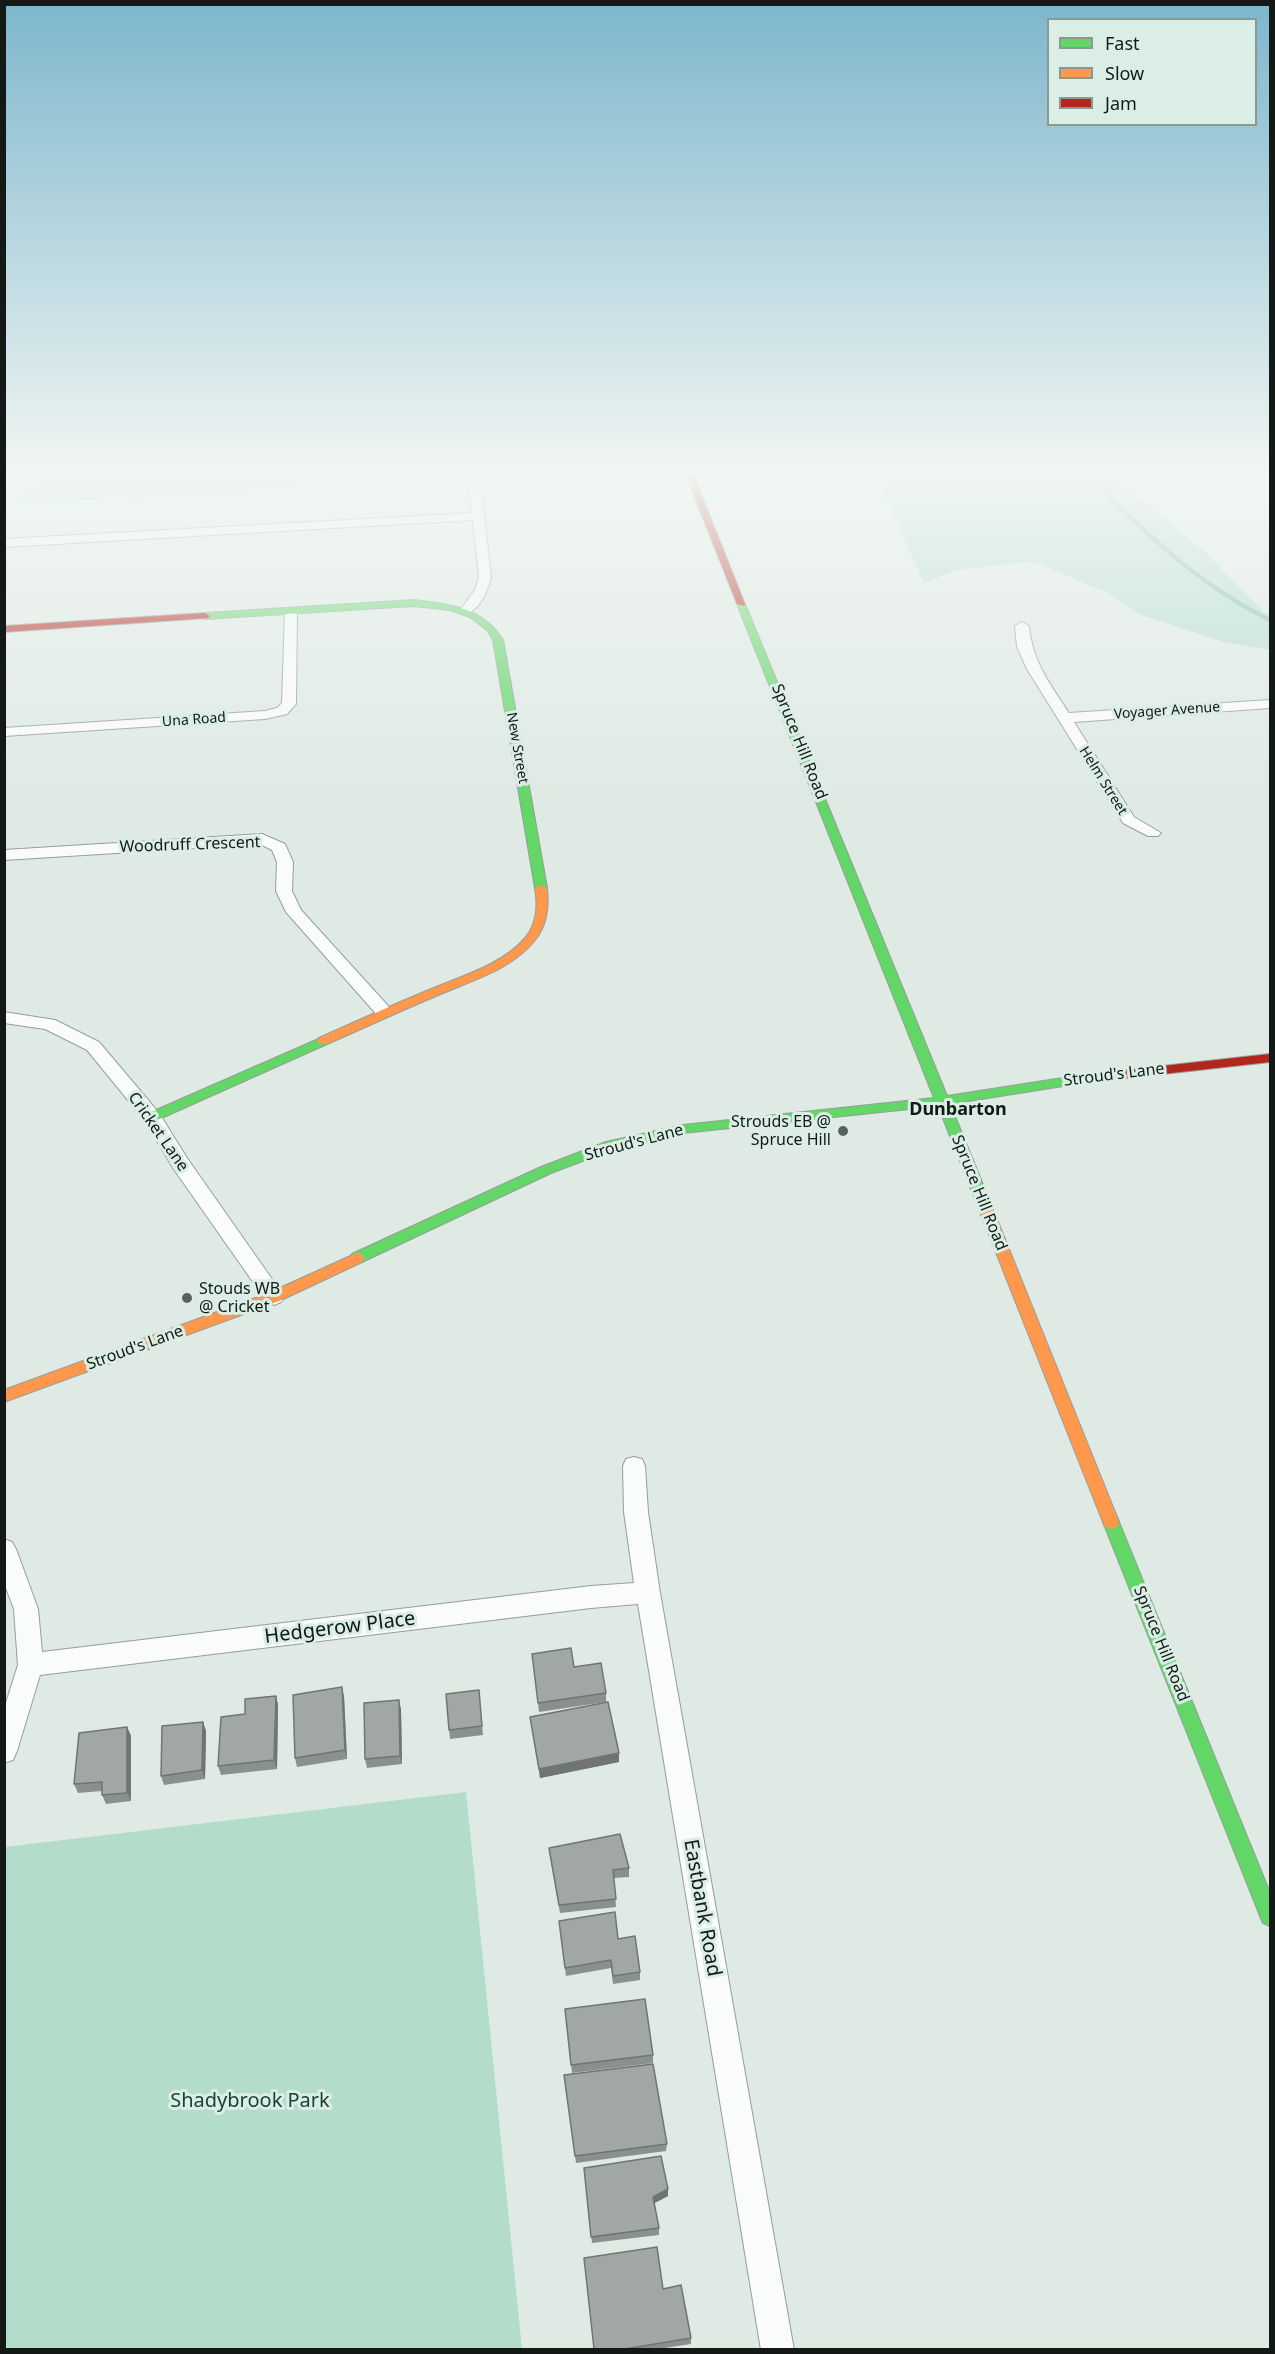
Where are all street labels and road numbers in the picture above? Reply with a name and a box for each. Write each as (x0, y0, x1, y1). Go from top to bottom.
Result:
street label: Spruce Hill Road (767, 681, 831, 803)
street label: Voyager Avenue (1113, 699, 1221, 723)
street label: Una Road (161, 709, 227, 731)
street label: New Street (502, 711, 532, 785)
street label: Helm Street (1075, 744, 1131, 818)
street label: Woodruff Crescent (119, 833, 261, 857)
street label: Stroud's Lane (1062, 1059, 1166, 1091)
street label: Cricket Lane (124, 1089, 192, 1175)
street label: Stroud's Lane (583, 1121, 685, 1165)
street label: Spruce Hill Road (947, 1132, 1011, 1254)
street label: Stroud's Lane (84, 1322, 186, 1374)
street label: Spruce Hill Road (1129, 1583, 1193, 1705)
street label: Hedgerow Place (263, 1607, 417, 1649)
street label: Eastbank Road (678, 1837, 726, 1979)

